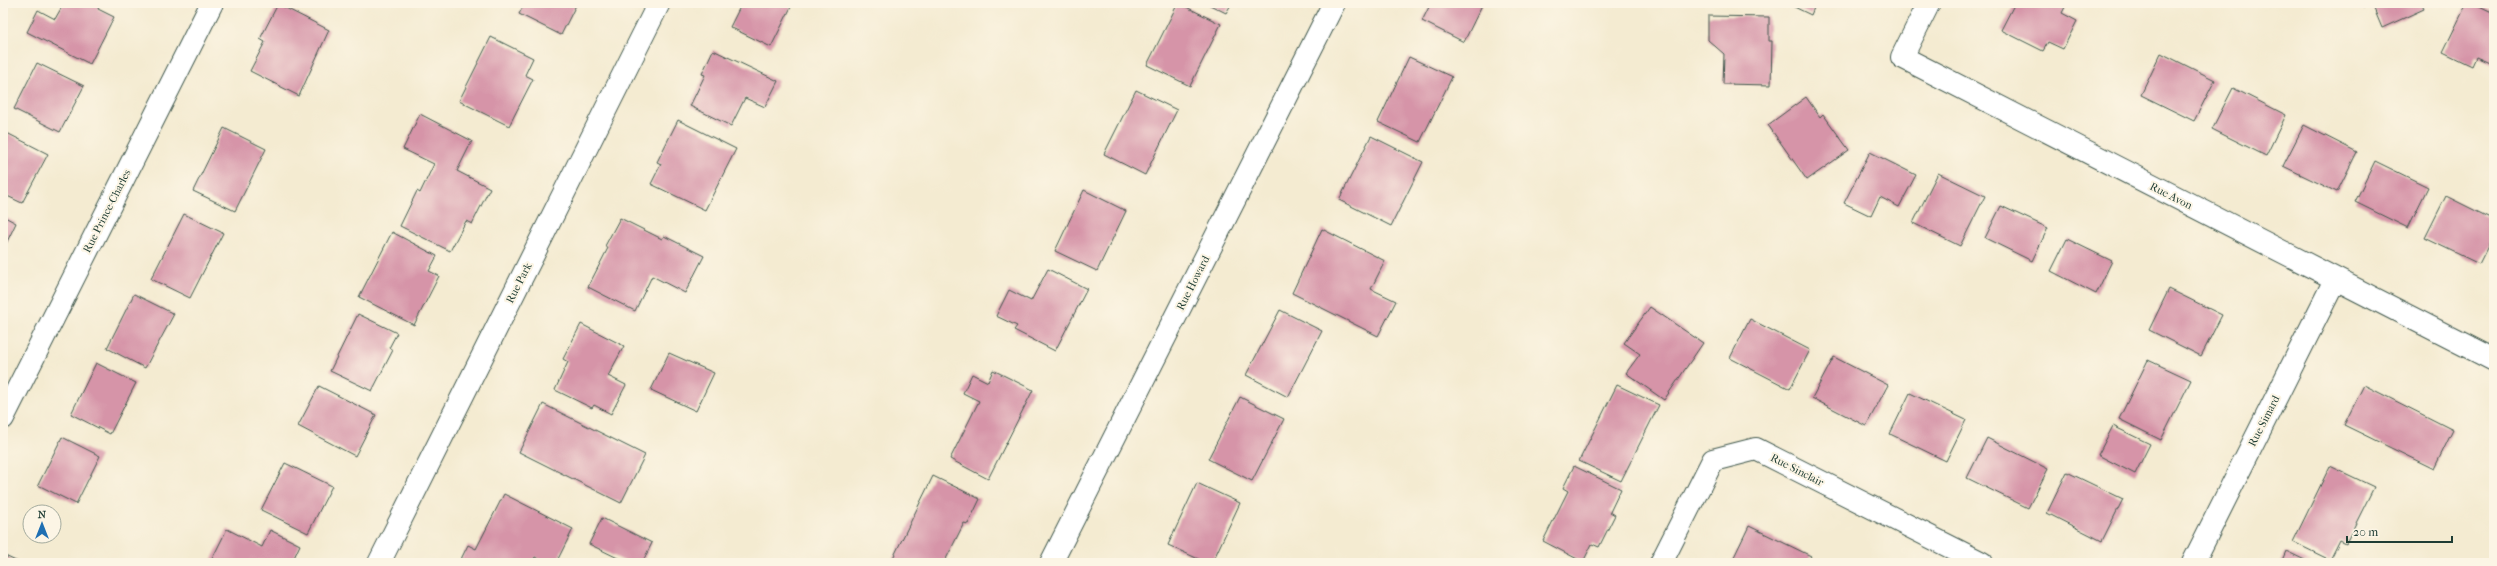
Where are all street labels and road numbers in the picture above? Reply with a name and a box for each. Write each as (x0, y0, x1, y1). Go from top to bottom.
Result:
street label: Rue Prince-Charles (80, 167, 134, 255)
street label: Rue Avon (2148, 180, 2195, 212)
street label: Rue Howard (1174, 253, 1213, 312)
street label: Rue Park (503, 260, 535, 305)
street label: Rue Simard (2246, 392, 2283, 449)
street label: Rue Sinclair (1768, 451, 1826, 489)

